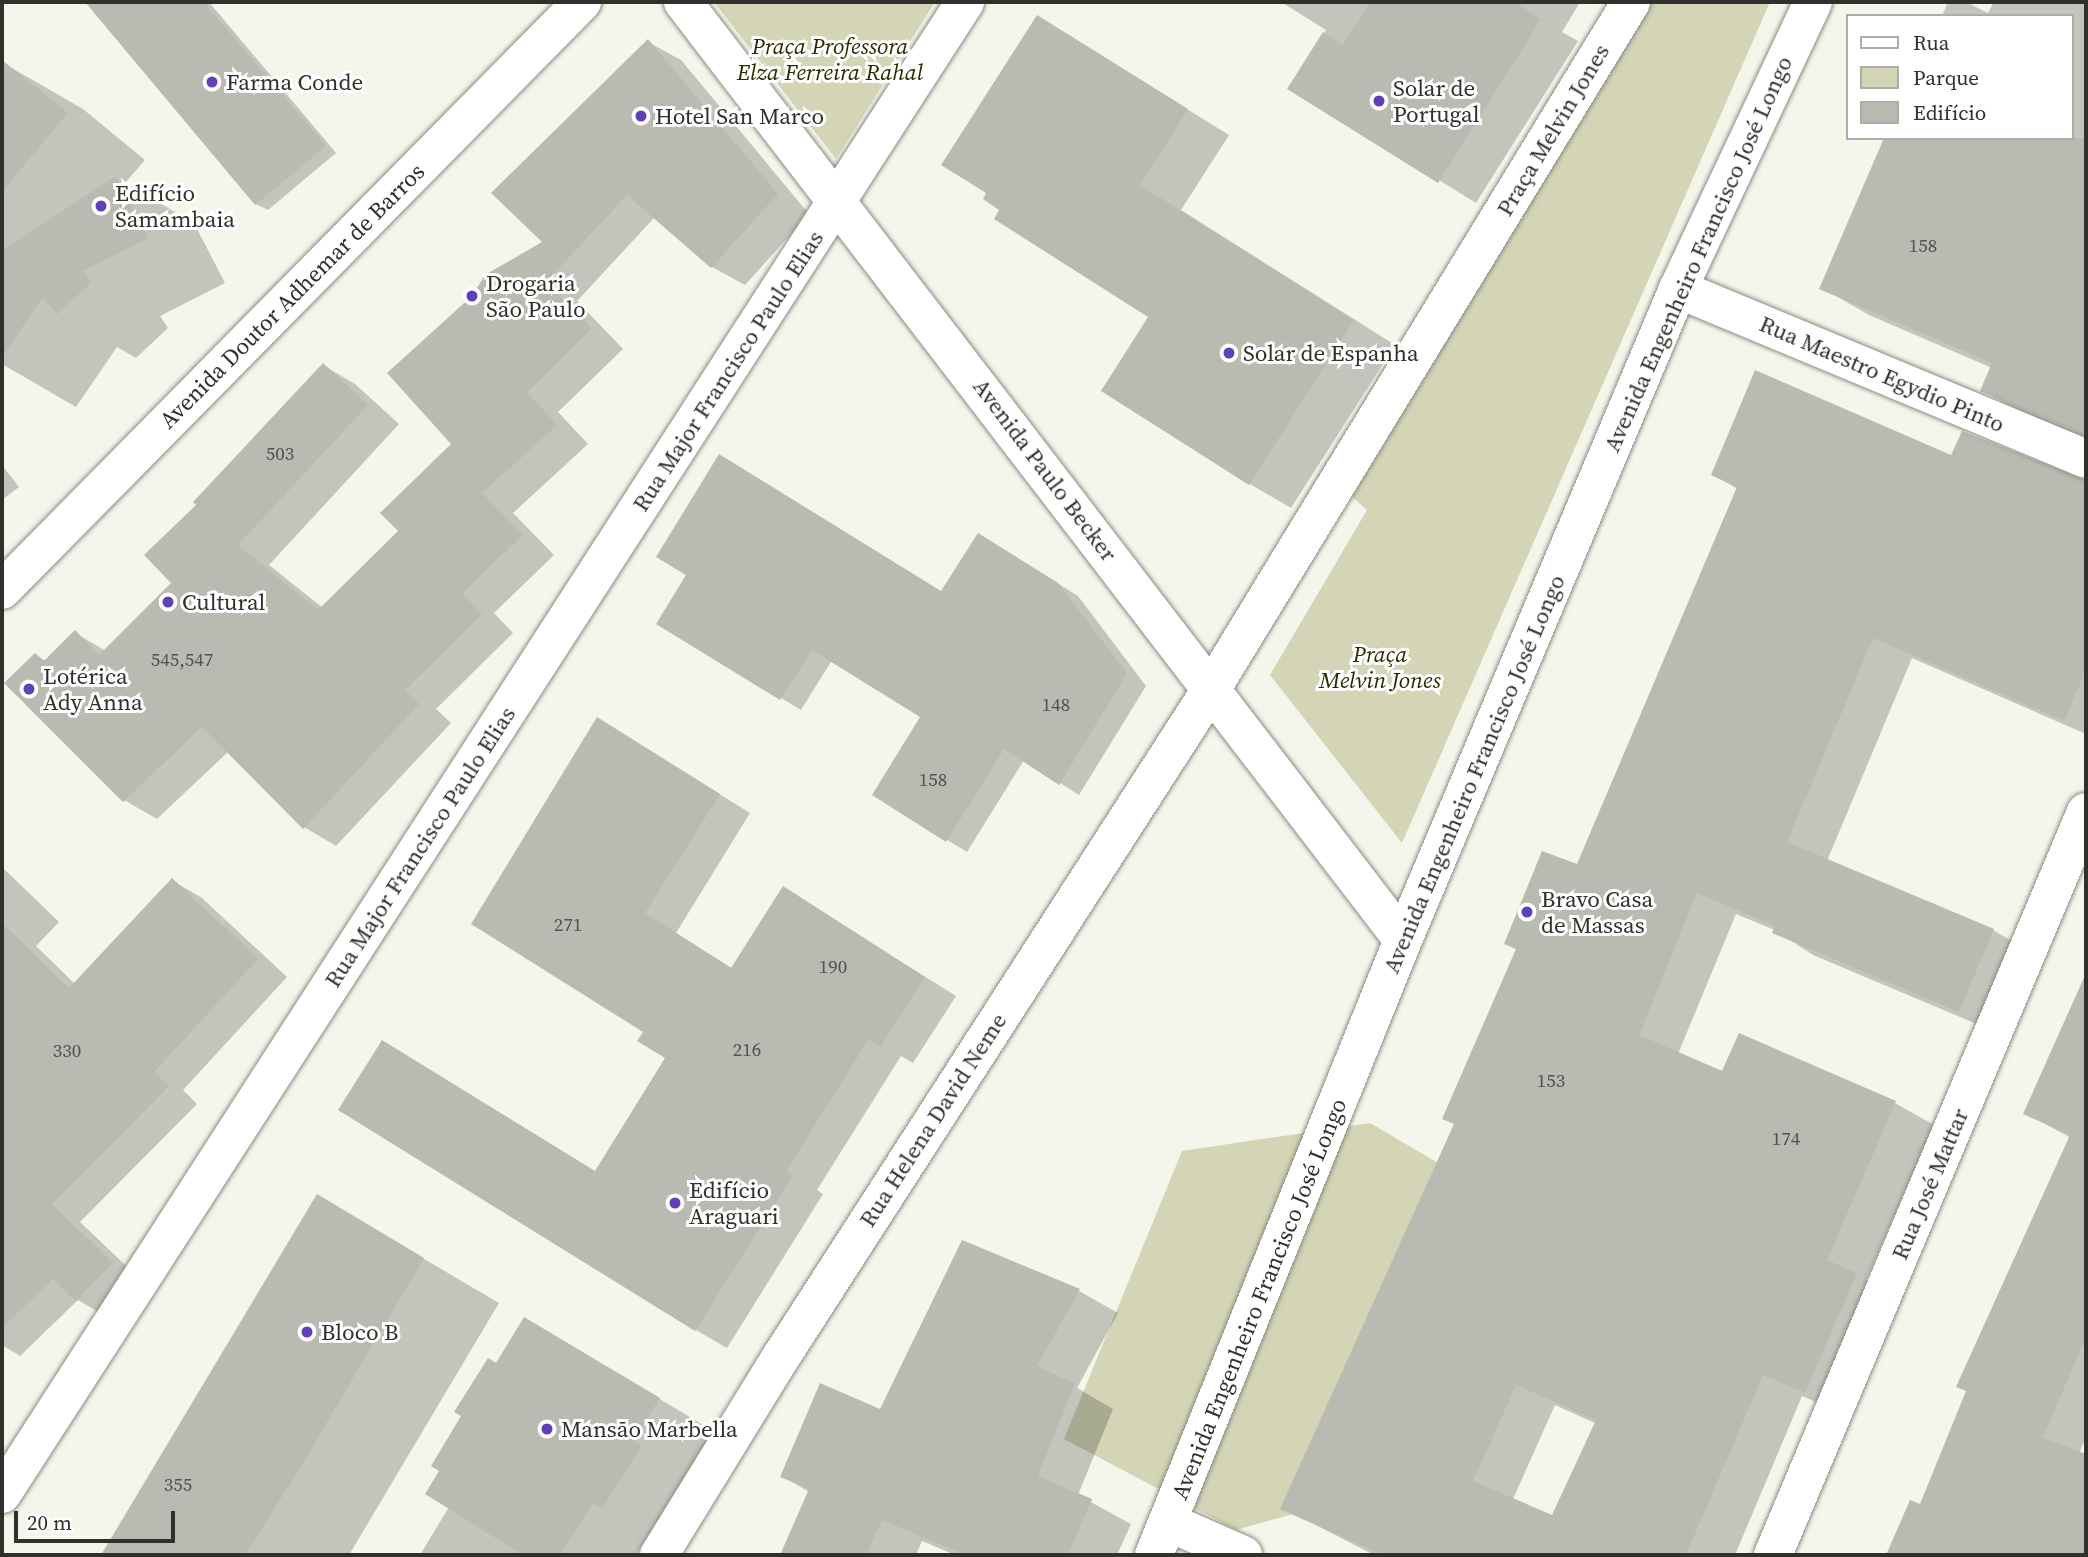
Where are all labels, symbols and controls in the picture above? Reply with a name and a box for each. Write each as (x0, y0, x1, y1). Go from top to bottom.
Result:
legend (1846, 14, 2074, 140)
text: Rua (1913, 28, 1949, 57)
park label: Praça Professora Elza Ferreira Rahal (737, 32, 923, 86)
street label: Praça Melvin Jones (1491, 39, 1615, 221)
street label: Avenida Engenheiro Francisco José Longo (1598, 52, 1798, 456)
text: Parque (1913, 63, 1979, 92)
place label: Farma Conde (226, 68, 363, 96)
marker: Farma Conde (204, 74, 220, 90)
place label: Solar de Portugal (1393, 74, 1480, 128)
marker: Solar de Portugal (1371, 93, 1387, 109)
text: Edifício (1913, 98, 1986, 127)
place label: Hotel San Marco (655, 102, 824, 130)
marker: Hotel San Marco (633, 108, 649, 124)
street label: Avenida Doutor Adhemar de Barros (154, 158, 430, 434)
place label: Edifício Samambaia (115, 179, 235, 233)
marker: Edifício Samambaia (93, 198, 109, 214)
street label: Rua Major Francisco Paulo Elias (627, 225, 829, 517)
house number: 158 (1909, 235, 1937, 257)
place label: Drogaria São Paulo (486, 269, 586, 323)
marker: Drogaria São Paulo (464, 288, 480, 304)
street label: Rua Maestro Egydio Pinto (1755, 310, 2009, 438)
place label: Solar de Espanha (1243, 339, 1419, 367)
marker: Solar de Espanha (1221, 345, 1237, 361)
street label: Avenida Paulo Becker (967, 373, 1123, 567)
house number: 503 (266, 443, 294, 465)
street label: Avenida Engenheiro Francisco José Longo (1377, 571, 1571, 977)
place label: Cultural (182, 588, 265, 616)
marker: Cultural (160, 594, 176, 610)
park label: Praça Melvin Jones (1319, 640, 1441, 694)
house number: 545,547 (151, 649, 213, 671)
place label: Lotérica Ady Anna (43, 662, 143, 716)
marker: Lotérica Ady Anna (21, 681, 37, 697)
house number: 148 (1042, 694, 1070, 716)
street label: Rua Major Francisco Paulo Elias (319, 701, 521, 993)
house number: 158 (919, 769, 947, 791)
place label: Bravo Casa de Massas (1541, 885, 1653, 939)
marker: Bravo Casa de Massas (1519, 904, 1535, 920)
house number: 271 (554, 914, 582, 936)
house number: 190 (819, 956, 847, 978)
street label: Rua Helena David Neme (854, 1008, 1012, 1232)
house number: 216 (733, 1039, 761, 1061)
house number: 330 (53, 1040, 81, 1062)
house number: 153 (1537, 1070, 1565, 1092)
street label: Avenida Engenheiro Francisco José Longo (1166, 1094, 1352, 1504)
street label: Rua José Mattar (1886, 1104, 1974, 1264)
house number: 174 (1772, 1128, 1800, 1150)
place label: Edifício Araguari (689, 1176, 779, 1230)
marker: Edifício Araguari (667, 1195, 683, 1211)
place label: Bloco B (321, 1318, 398, 1346)
marker: Bloco B (299, 1324, 315, 1340)
place label: Mansāo Marbella (561, 1415, 738, 1443)
marker: Mansāo Marbella (539, 1421, 555, 1437)
house number: 355 (164, 1474, 192, 1496)
scale bar (18, 1498, 178, 1542)
text: 20 m (27, 1508, 72, 1537)

